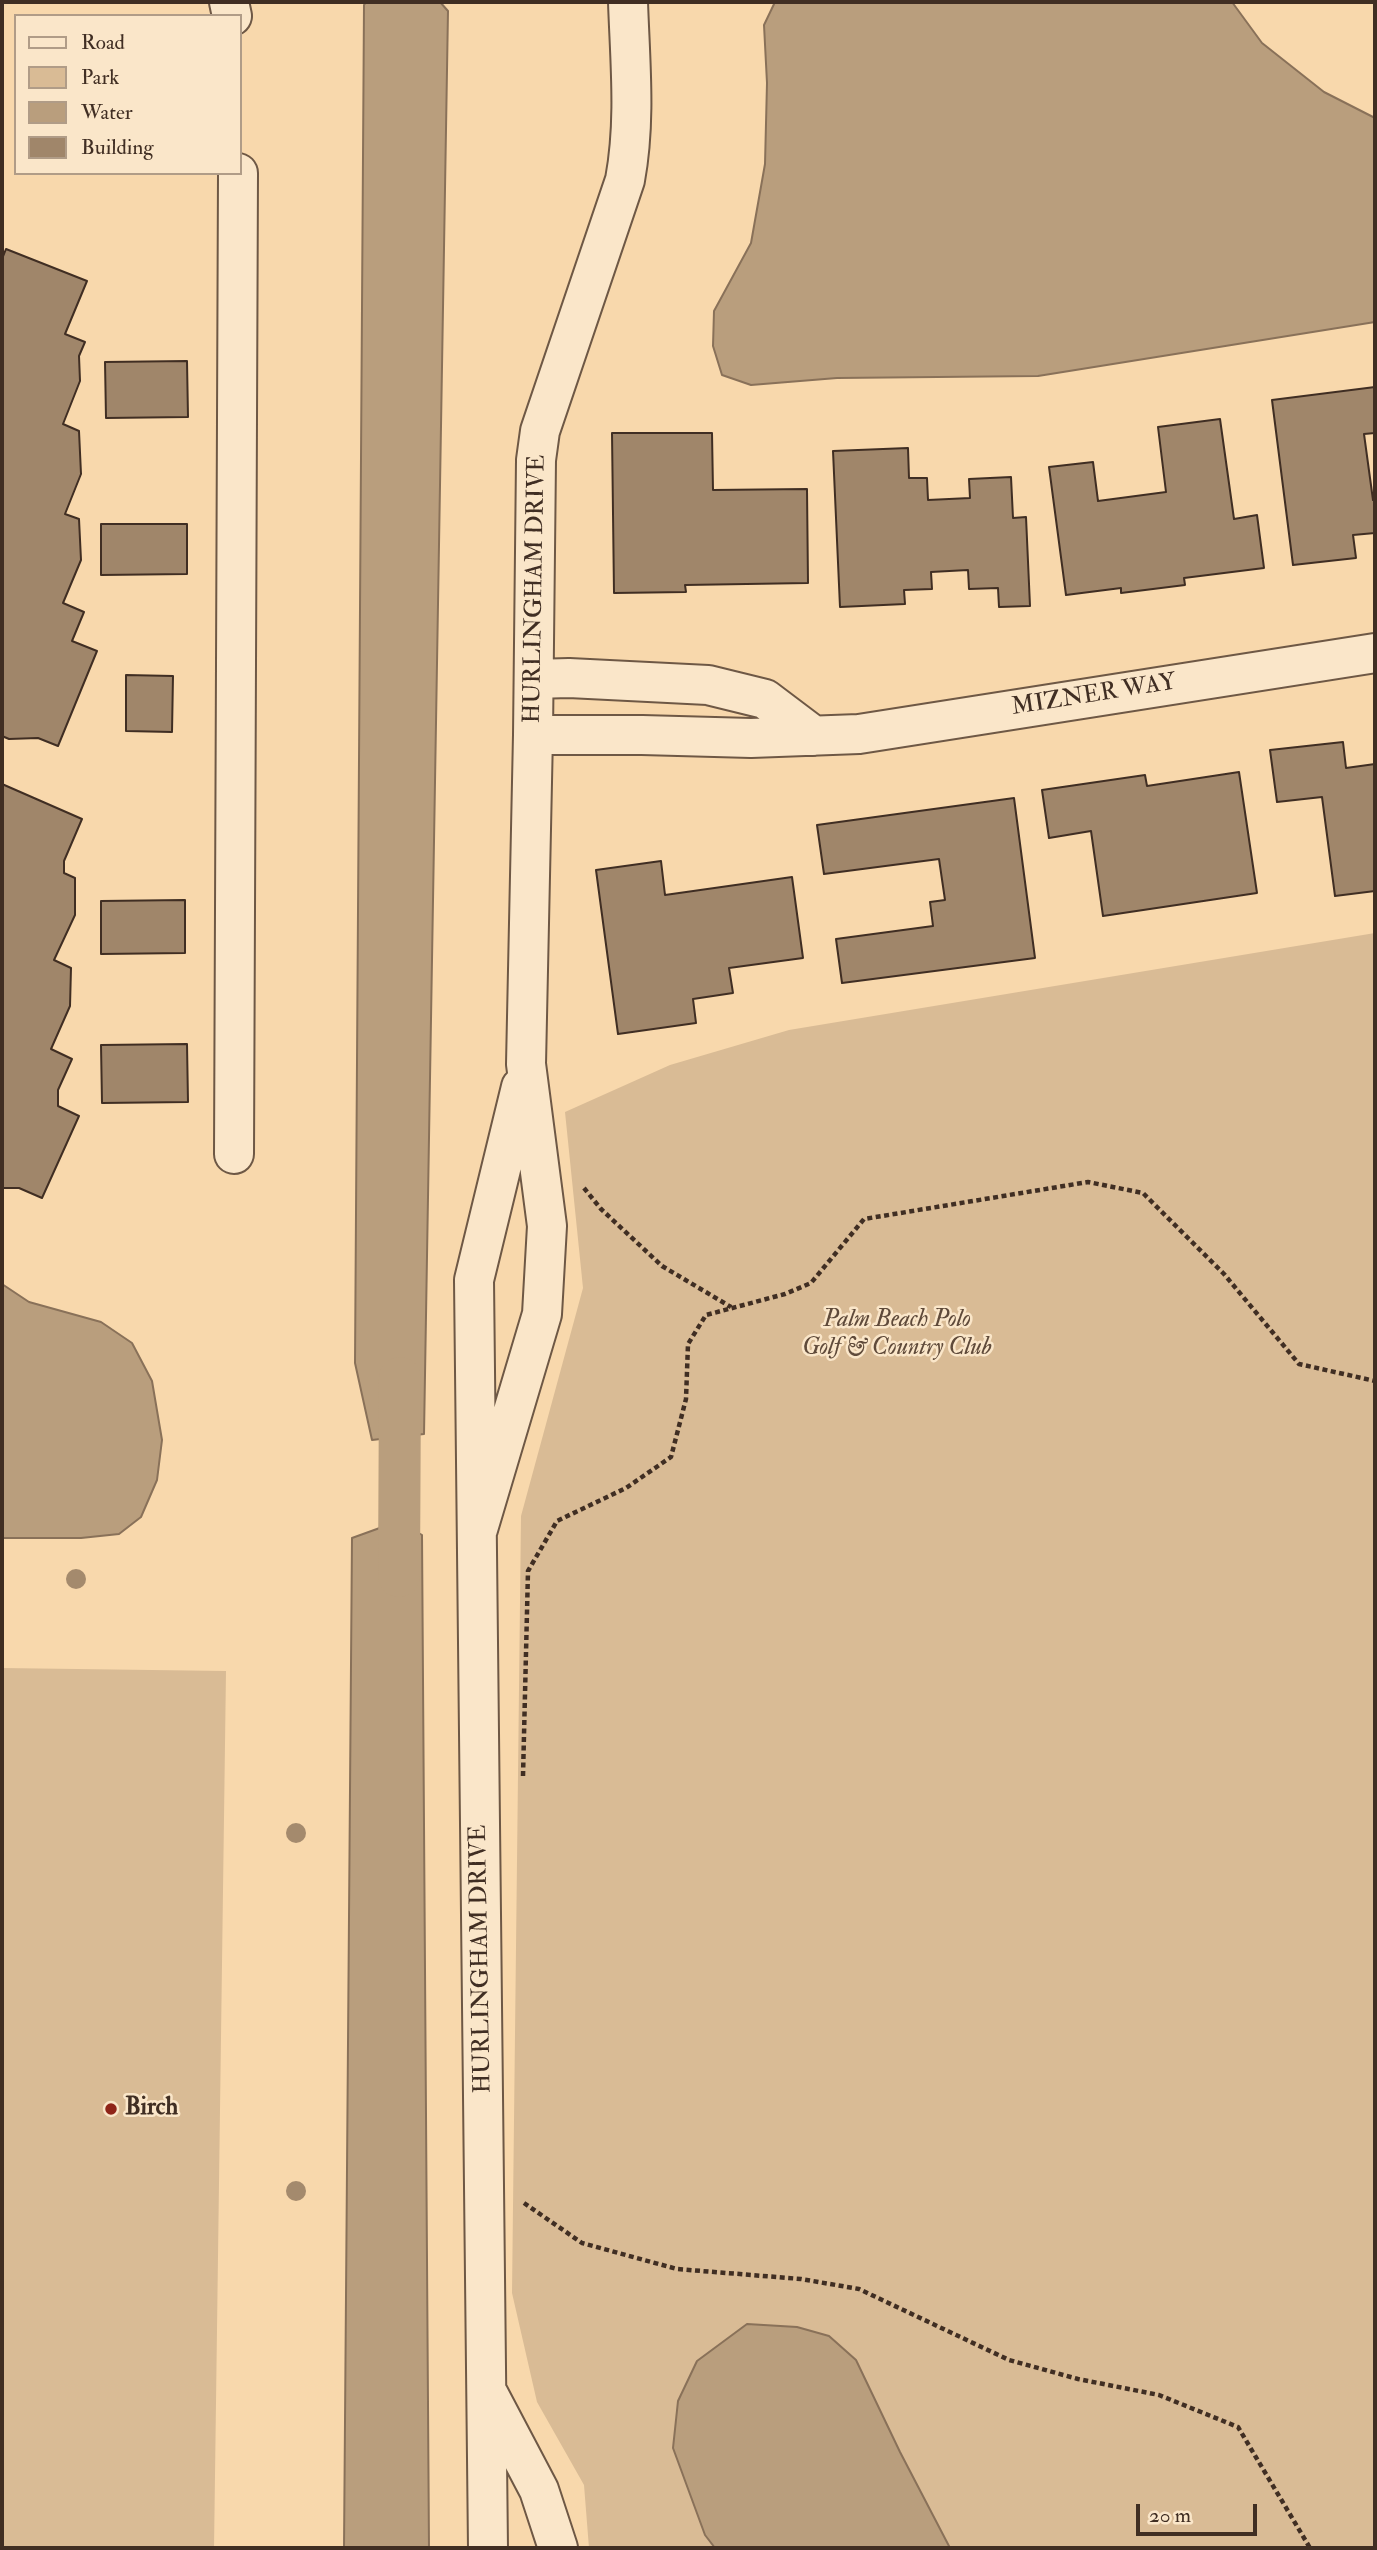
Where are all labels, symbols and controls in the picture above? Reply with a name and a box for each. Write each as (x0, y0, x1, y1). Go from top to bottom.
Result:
legend (14, 14, 242, 175)
text: Road (81, 29, 125, 56)
text: Park (81, 64, 119, 91)
text: Water (81, 99, 133, 126)
text: Building (81, 134, 154, 161)
street label: HURLINGHAM DRIVE (519, 454, 553, 724)
street label: MIZNER WAY (1010, 669, 1178, 723)
park label: Palm Beach Polo Golf & Country Club (802, 1307, 992, 1363)
street label: HURLINGHAM DRIVE (465, 1824, 499, 2094)
place label: Birch (125, 2095, 178, 2123)
marker: Birch (103, 2101, 119, 2117)
scale bar (1139, 2490, 1260, 2534)
text: 20 m (1149, 2502, 1191, 2529)

